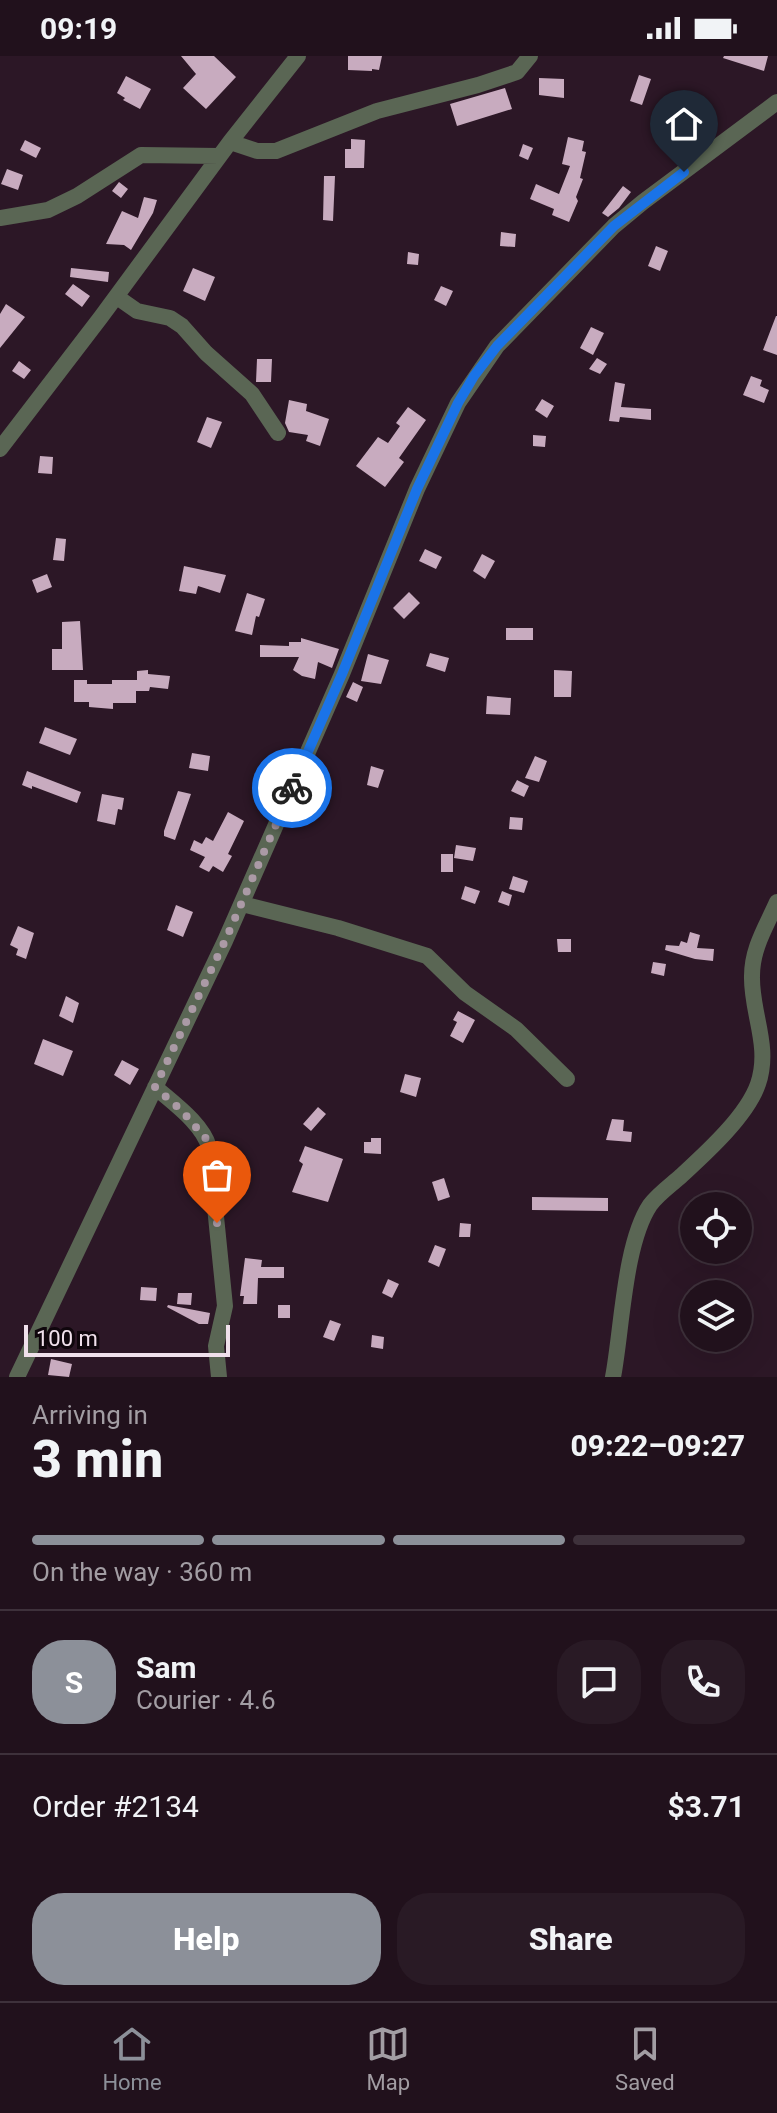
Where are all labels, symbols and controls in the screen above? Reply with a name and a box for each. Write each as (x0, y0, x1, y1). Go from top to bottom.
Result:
text: 09:19 (40, 11, 117, 46)
pin (650, 90, 718, 172)
icon: home (662, 102, 706, 146)
courier (252, 748, 332, 828)
icon: bike (270, 766, 314, 810)
pin (183, 1141, 251, 1223)
icon: bag (195, 1153, 239, 1197)
map controls (680, 1192, 752, 1352)
button: locate (680, 1192, 752, 1264)
button: layers (680, 1280, 752, 1352)
scale bar (24, 1321, 230, 1357)
text: 100 m (36, 1326, 98, 1351)
text: Arriving in (32, 1400, 148, 1430)
text: 09:22–09:27 (570, 1428, 745, 1463)
text: 3 min (32, 1429, 163, 1490)
text: On the way · 360 m (32, 1557, 252, 1587)
button: chat (557, 1640, 641, 1724)
button: phone (661, 1640, 745, 1724)
text: Sam (136, 1650, 197, 1685)
text: S (65, 1665, 83, 1700)
text: Courier · 4.6 (136, 1685, 276, 1715)
text: Order #2134 (32, 1789, 199, 1824)
text: $3.71 (667, 1789, 745, 1824)
button: Help (32, 1893, 381, 1985)
button: Share (397, 1893, 745, 1985)
tab: Home (102, 2022, 162, 2095)
tab: Map (366, 2022, 410, 2095)
tab: Saved (615, 2022, 675, 2095)

